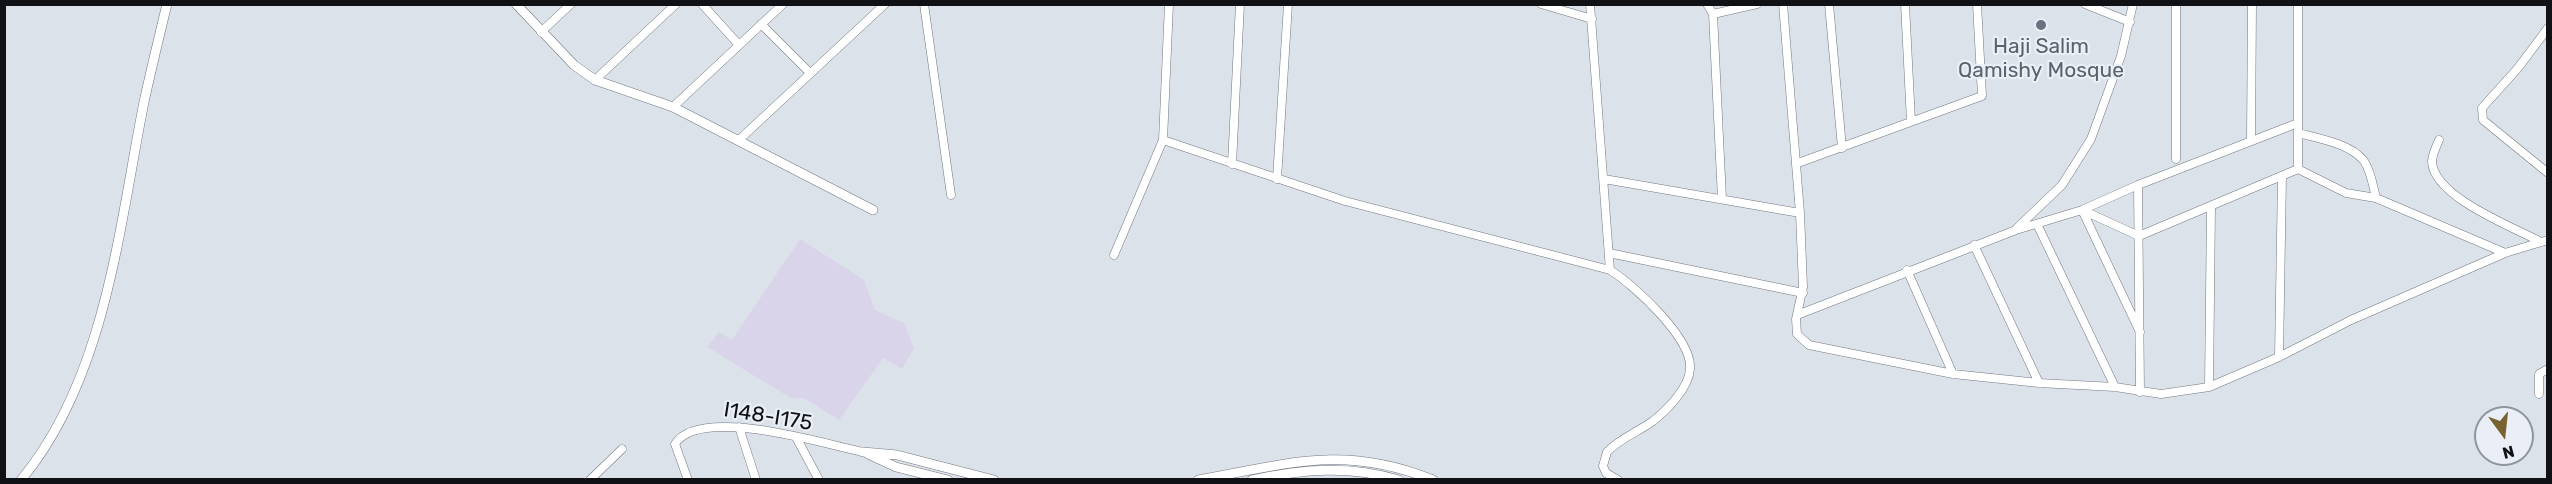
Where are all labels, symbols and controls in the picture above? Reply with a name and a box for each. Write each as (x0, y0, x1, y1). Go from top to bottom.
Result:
marker: Haji Salim Qamishy Mosque (2034, 18, 2048, 32)
place label: Haji Salim Qamishy Mosque (1958, 34, 2124, 84)
street label: I148-I175 (722, 398, 814, 436)
north arrow (2474, 406, 2534, 466)
text: N (2500, 441, 2516, 463)

